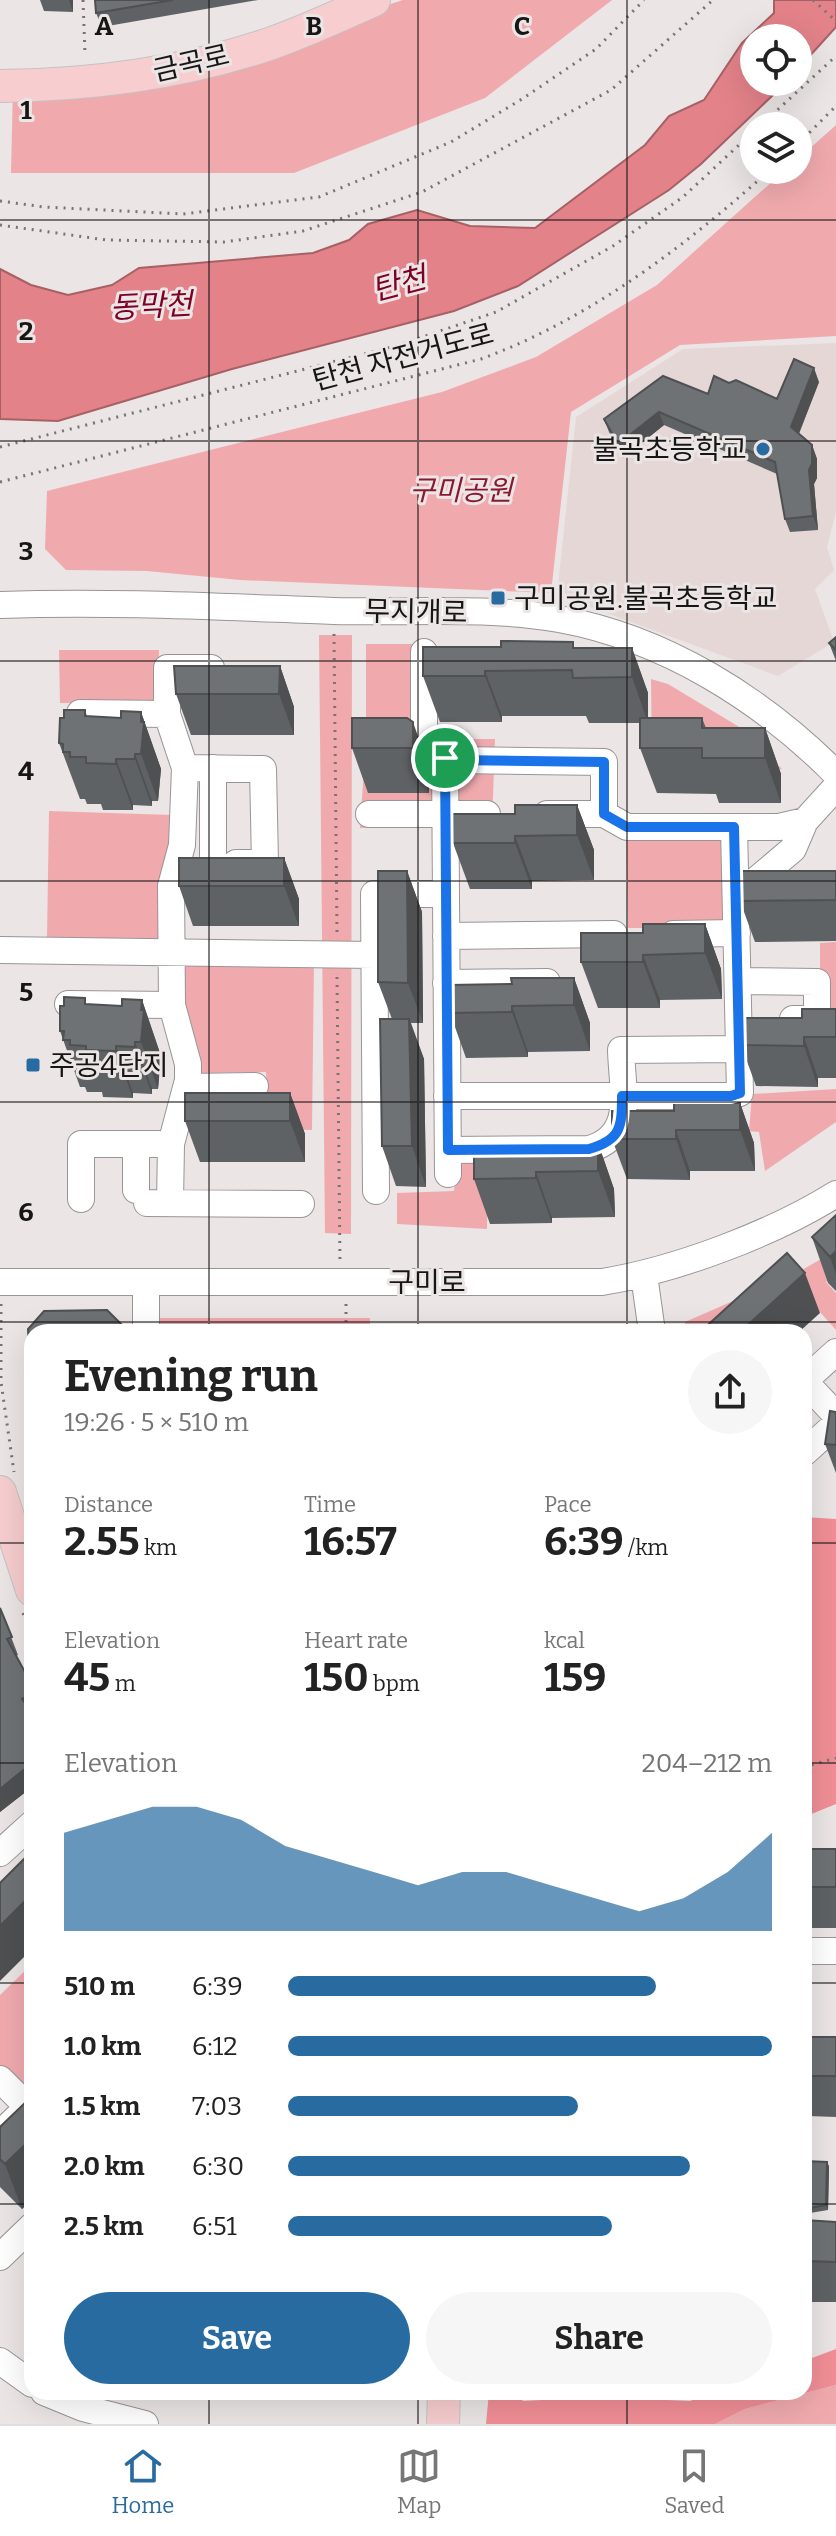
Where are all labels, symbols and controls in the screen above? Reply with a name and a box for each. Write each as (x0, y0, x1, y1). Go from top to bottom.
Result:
text: A (95, 11, 114, 42)
text: B (306, 11, 322, 42)
text: C (514, 11, 530, 42)
map controls (740, 24, 812, 184)
button: locate (740, 24, 812, 96)
street label: 금곡로 (150, 38, 232, 88)
text: 1 (20, 95, 32, 126)
button: layers (740, 112, 812, 184)
water label: 탄천 (368, 259, 434, 309)
water label: 동막천 (109, 286, 197, 326)
text: 2 (19, 316, 33, 347)
street label: 탄천 자전거도로 (309, 317, 497, 397)
place label: 불곡초등학교 (592, 433, 747, 466)
marker: 불곡초등학교 (754, 440, 772, 458)
park label: 구미공원 (409, 474, 515, 507)
text: 3 (19, 536, 33, 567)
place label: 구미공원.불곡초등학교 (514, 582, 778, 615)
marker: 구미공원.불곡초등학교 (489, 589, 507, 607)
street label: 무지개로 (364, 595, 468, 629)
pin (411, 724, 479, 792)
icon: arrive (423, 736, 467, 780)
text: 4 (18, 756, 34, 787)
text: 5 (19, 977, 33, 1008)
place label: 주공4단지 (49, 1049, 168, 1082)
marker: 주공4단지 (24, 1056, 42, 1074)
text: 6 (18, 1197, 34, 1228)
street label: 구미로 (388, 1266, 466, 1299)
text: Evening run (64, 1350, 318, 1403)
button: share (688, 1350, 772, 1434)
text: 19:26 · 5 × 510 m (64, 1407, 249, 1438)
text: Distance (64, 1491, 153, 1518)
text: Time (304, 1491, 356, 1518)
text: Pace (544, 1491, 592, 1518)
text: 2.55 (64, 1518, 140, 1566)
text: 16:57 (304, 1518, 397, 1566)
text: 6:39 (544, 1518, 624, 1566)
text: km (140, 1534, 177, 1561)
text: /km (624, 1534, 668, 1561)
text: Elevation (64, 1627, 160, 1654)
text: Heart rate (304, 1627, 408, 1654)
text: kcal (544, 1627, 585, 1654)
text: 45 (64, 1654, 110, 1702)
text: 150 (304, 1654, 369, 1702)
text: 159 (544, 1654, 606, 1702)
text: m (110, 1670, 136, 1697)
text: bpm (369, 1670, 420, 1697)
text: Elevation (64, 1748, 177, 1779)
text: 204–212 m (642, 1748, 772, 1779)
text: 510 m (64, 1971, 135, 2002)
text: 6:39 (192, 1971, 243, 2002)
text: 1.0 km (64, 2031, 141, 2062)
text: 6:12 (192, 2031, 237, 2062)
text: 1.5 km (64, 2091, 140, 2122)
text: 7:03 (192, 2091, 242, 2122)
text: 2.0 km (64, 2151, 145, 2182)
text: 6:30 (192, 2151, 244, 2182)
text: 2.5 km (64, 2211, 144, 2242)
text: 6:51 (192, 2211, 237, 2242)
button: Save (64, 2292, 410, 2384)
button: Share (426, 2292, 772, 2384)
tab: Home (111, 2444, 174, 2519)
tab: Map (397, 2444, 441, 2519)
tab: Saved (664, 2444, 725, 2519)

